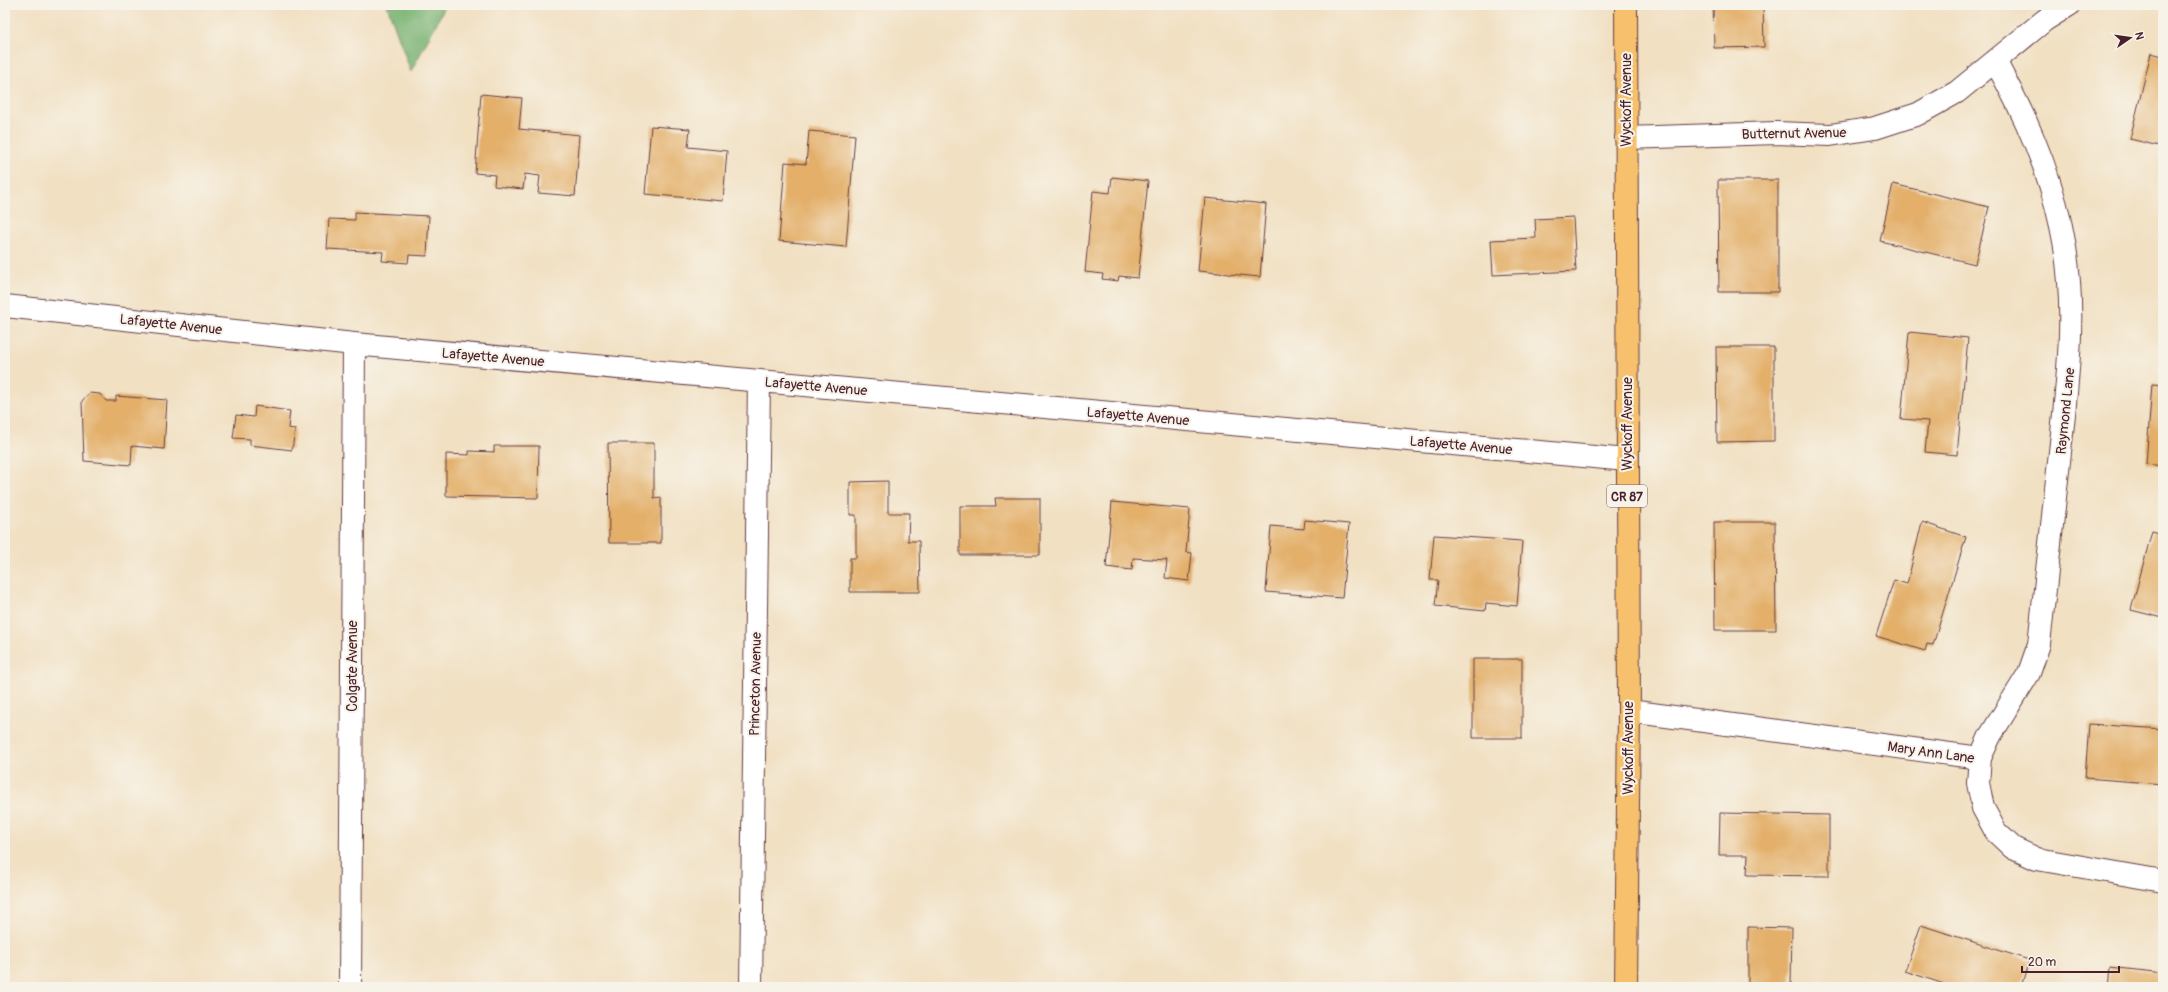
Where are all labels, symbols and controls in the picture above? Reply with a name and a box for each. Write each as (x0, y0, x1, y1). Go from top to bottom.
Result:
north arrow (2110, 18, 2150, 58)
text: N (2132, 31, 2147, 41)
street label: Wyckoff Avenue (1618, 53, 1635, 147)
street label: Butternut Avenue (1741, 124, 1847, 143)
street label: Lafayette Avenue (119, 311, 223, 338)
street label: Lafayette Avenue (441, 345, 545, 370)
street label: Raymond Lane (2052, 367, 2079, 455)
street label: Lafayette Avenue (764, 374, 868, 399)
street label: Wyckoff Avenue (1619, 377, 1636, 471)
street label: Lafayette Avenue (1086, 404, 1190, 429)
street label: Lafayette Avenue (1409, 433, 1513, 458)
road number: CR 87 (1607, 485, 1647, 507)
street label: Colgate Avenue (344, 620, 361, 712)
street label: Princeton Avenue (746, 632, 765, 736)
street label: Wyckoff Avenue (1620, 701, 1637, 795)
street label: Mary Ann Lane (1886, 738, 1975, 767)
scale bar (2022, 948, 2119, 974)
text: 20 m (2028, 955, 2057, 970)

